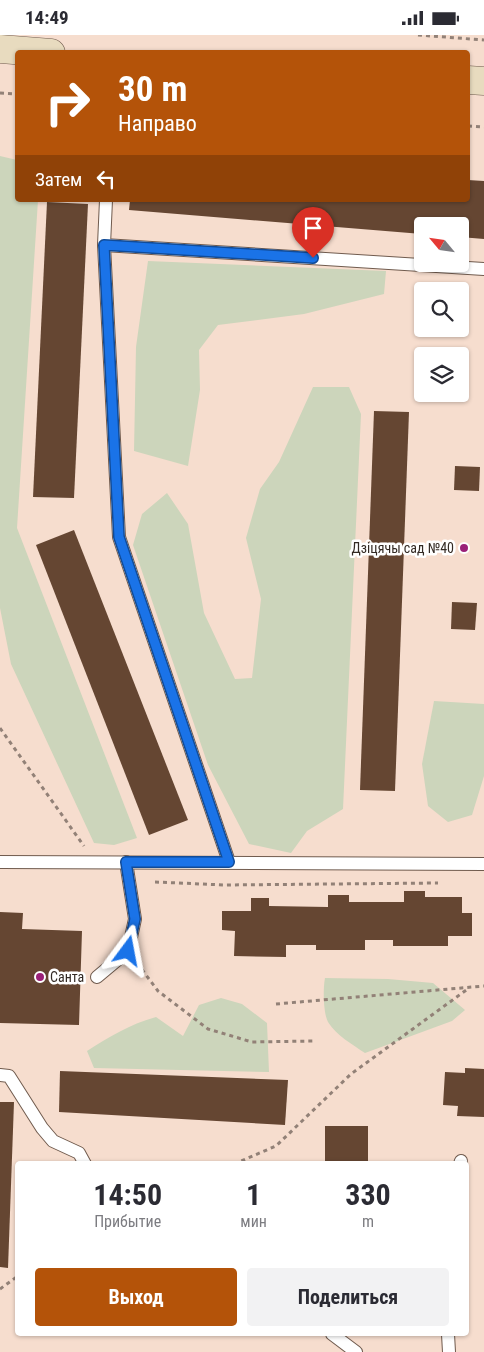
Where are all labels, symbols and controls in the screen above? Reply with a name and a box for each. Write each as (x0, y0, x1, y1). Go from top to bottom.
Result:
text: 14:49 (25, 6, 69, 29)
text: 30 m (118, 69, 187, 110)
icon: right (35, 70, 100, 135)
text: Направо (118, 111, 197, 136)
icon: left (92, 165, 120, 193)
text: Затем (35, 168, 82, 191)
pin (292, 207, 334, 258)
icon: arrive (299, 214, 327, 242)
north arrow (414, 217, 469, 273)
map controls (414, 217, 469, 402)
button: search (414, 282, 469, 337)
button: layers (414, 347, 469, 402)
place label: Дзіцячы сад №40 (352, 540, 454, 556)
marker: Дзіцячы сад №40 (458, 542, 470, 554)
position arrow (101, 924, 153, 976)
place label: Санта (50, 969, 84, 985)
marker: Санта (34, 971, 46, 983)
text: 14:50 (93, 1177, 162, 1212)
text: 1 (246, 1177, 261, 1212)
text: 330 (345, 1177, 391, 1212)
text: Прибытие (94, 1212, 161, 1231)
text: мин (240, 1212, 267, 1231)
text: m (362, 1212, 374, 1231)
button: Выход (35, 1268, 237, 1326)
button: Поделиться (247, 1268, 449, 1326)

